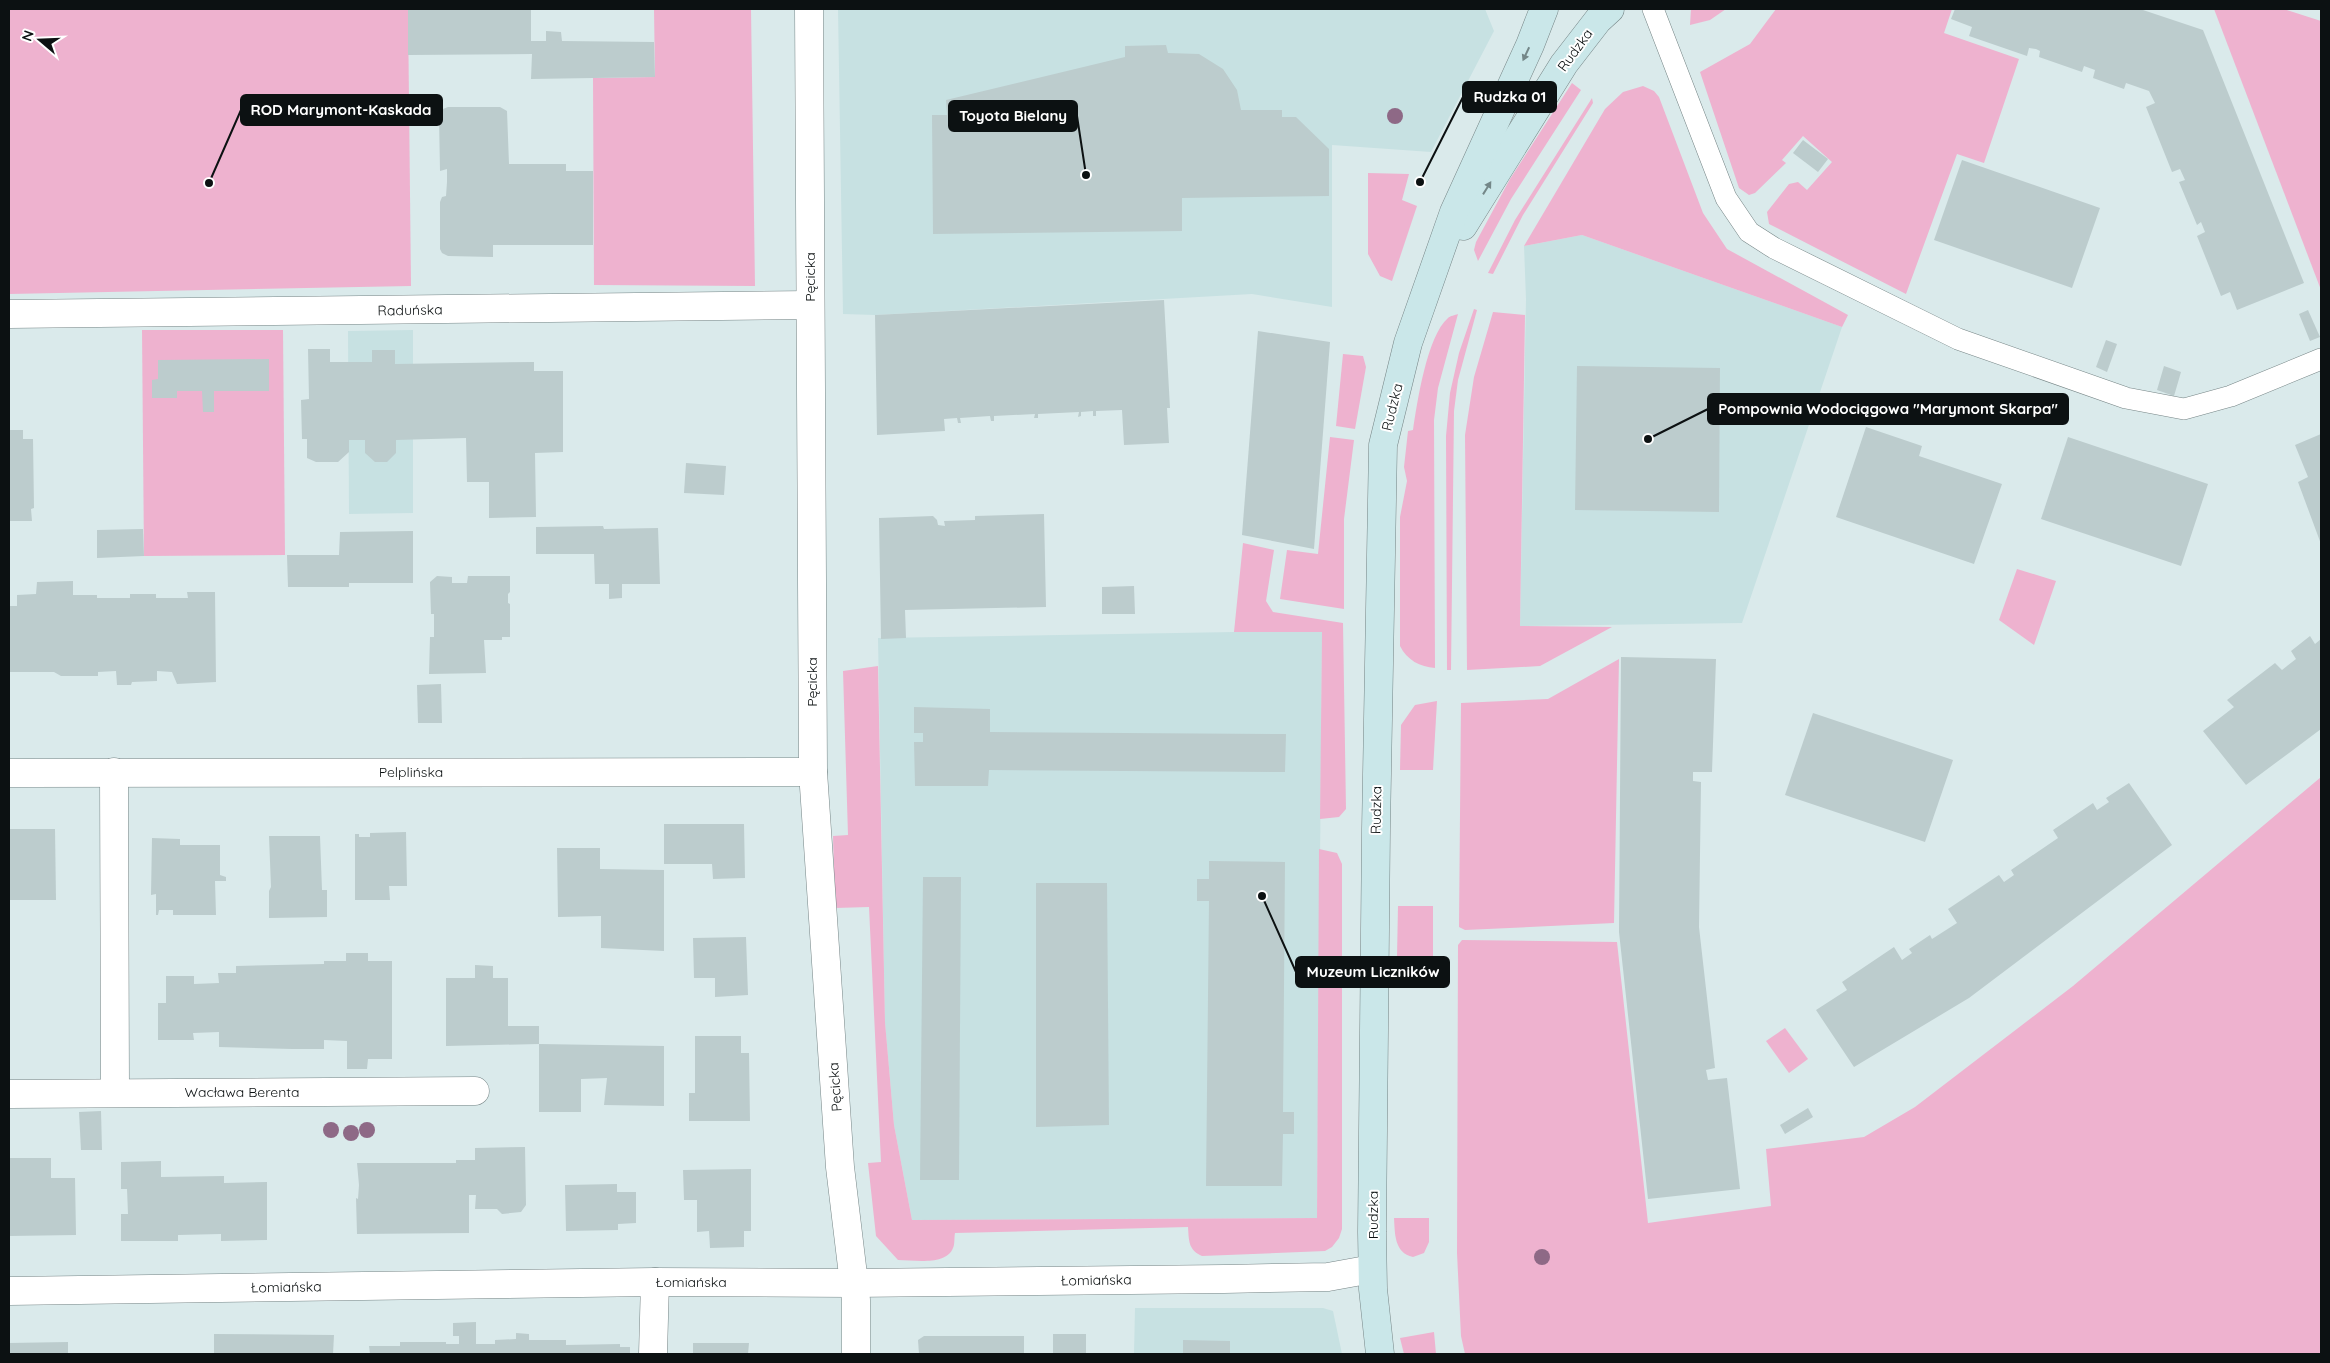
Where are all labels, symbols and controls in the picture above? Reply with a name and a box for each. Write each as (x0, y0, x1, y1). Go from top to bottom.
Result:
north arrow (15, 15, 65, 65)
street label: Rudzka (1554, 25, 1596, 75)
text: N (18, 28, 38, 44)
one-way arrow (1522, 47, 1530, 61)
callout: Rudzka 01 (1463, 82, 1556, 112)
text: Rudzka 01 (1474, 87, 1546, 106)
callout: ROD Marymont-Kaskada (241, 95, 442, 125)
text: ROD Marymont-Kaskada (251, 100, 431, 119)
callout: Toyota Bielany (949, 101, 1077, 131)
text: Toyota Bielany (959, 106, 1067, 125)
one-way arrow (1482, 181, 1492, 194)
street label: Pęcicka (801, 252, 819, 302)
street label: Raduńska (377, 300, 443, 320)
street label: Rudzka (1377, 381, 1407, 433)
callout: Pompownia Wodociągowa "Marymont Skarpa" (1708, 394, 2068, 424)
text: Pompownia Wodociągowa "Marymont Skarpa" (1718, 399, 2058, 418)
street label: Pęcicka (803, 657, 821, 707)
street label: Pelplińska (379, 763, 443, 781)
street label: Rudzka (1367, 786, 1385, 834)
callout: Muzeum Liczników (1296, 957, 1449, 987)
text: Muzeum Liczników (1307, 962, 1440, 981)
street label: Pęcicka (824, 1062, 846, 1112)
street label: Wacława Berenta (185, 1083, 299, 1101)
street label: Rudzka (1364, 1191, 1382, 1239)
street label: Łomiańska (1060, 1270, 1132, 1290)
street label: Łomiańska (655, 1273, 727, 1291)
street label: Łomiańska (250, 1277, 322, 1297)

